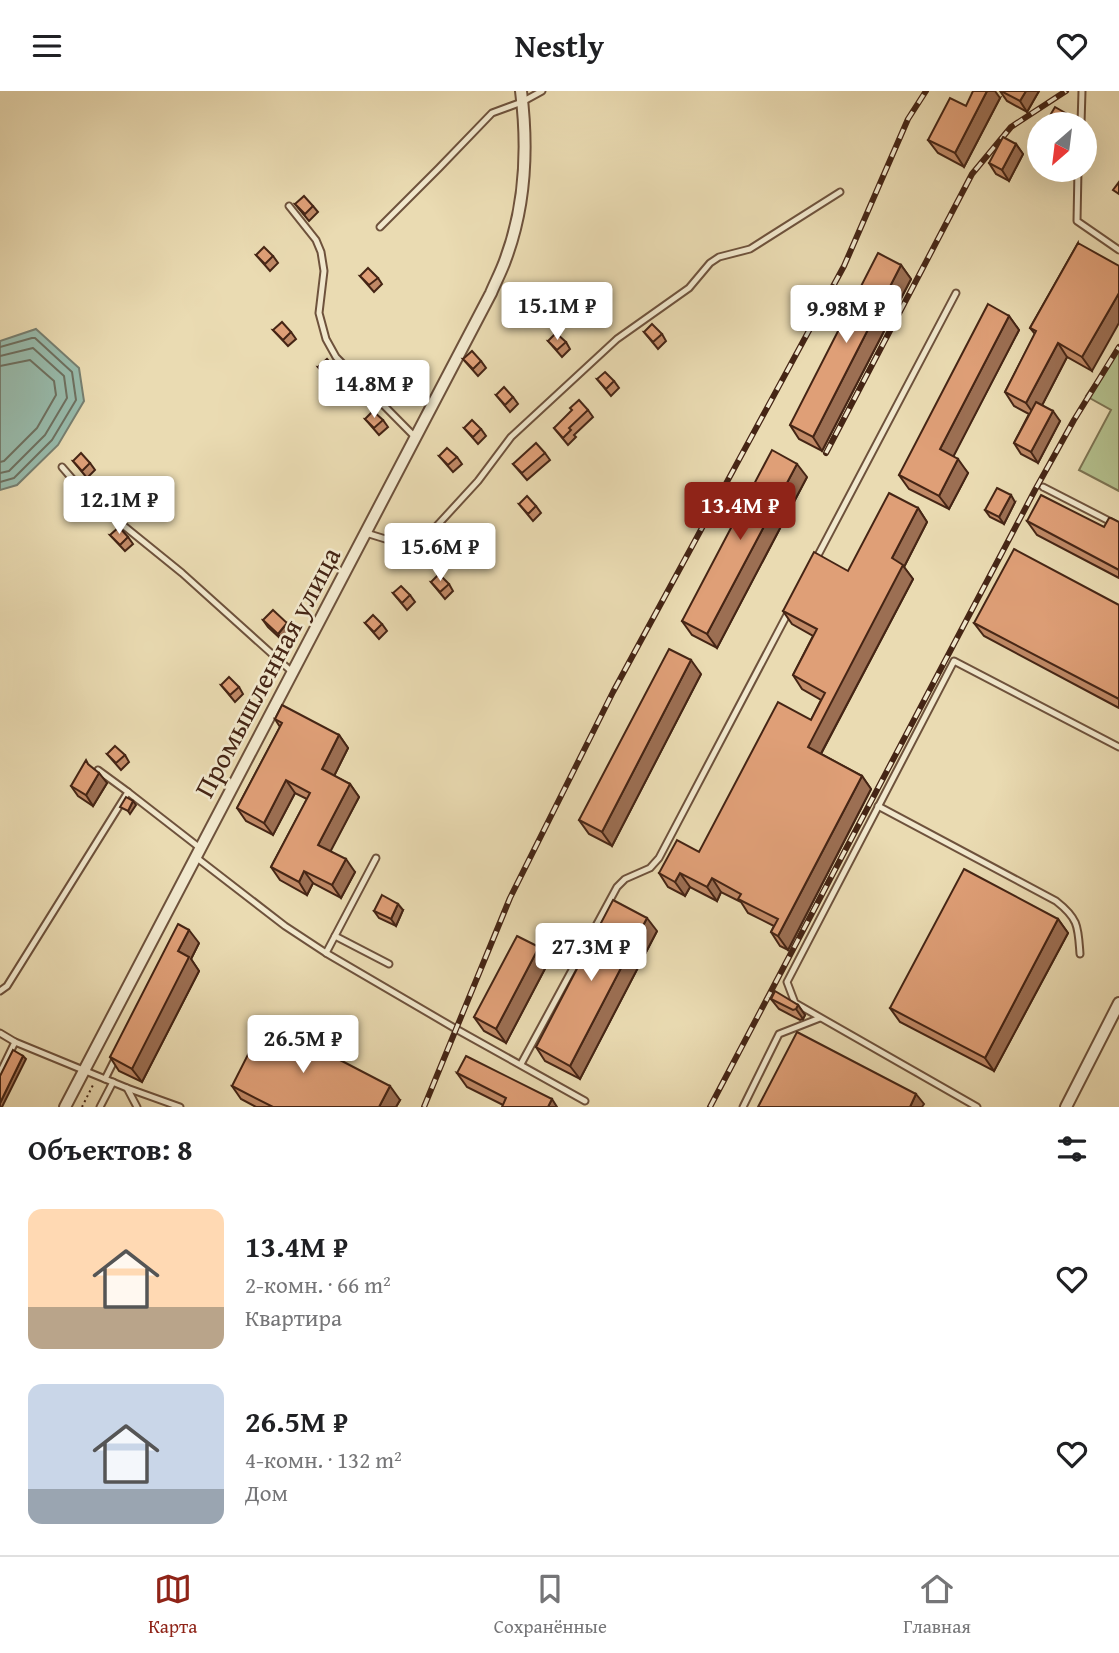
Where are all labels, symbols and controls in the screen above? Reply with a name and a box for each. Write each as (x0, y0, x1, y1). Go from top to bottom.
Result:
text: Nestly (515, 22, 604, 69)
icon: menu (28, 27, 66, 65)
icon: heart (1053, 27, 1091, 65)
north arrow (1027, 112, 1097, 182)
map controls (1027, 112, 1097, 182)
pin: 15.1M ₽ (492, 282, 622, 342)
pin: 9.98M ₽ (781, 285, 911, 345)
text: 15.1M ₽ (517, 288, 597, 321)
text: 9.98M ₽ (806, 291, 886, 324)
pin: 14.8M ₽ (309, 361, 439, 420)
text: 14.8M ₽ (334, 366, 414, 399)
pin: 12.1M ₽ (54, 477, 184, 536)
text: 12.1M ₽ (79, 482, 159, 515)
pin: 13.4M ₽ (675, 483, 805, 542)
text: 13.4M ₽ (700, 488, 780, 521)
pin: 15.6M ₽ (375, 524, 505, 583)
text: 15.6M ₽ (400, 529, 480, 562)
street label: Промышленная улица (183, 539, 350, 804)
pin: 27.3M ₽ (526, 923, 656, 983)
text: 27.3M ₽ (551, 929, 631, 962)
pin: 26.5M ₽ (238, 1016, 368, 1075)
text: 26.5M ₽ (263, 1021, 343, 1054)
text: Объектов: 8 (28, 1127, 192, 1171)
icon: filters (1053, 1130, 1091, 1168)
text: 13.4M ₽ (245, 1224, 348, 1268)
icon: home (84, 1237, 168, 1321)
icon: heart (1053, 1260, 1091, 1298)
text: 2-комн. · 66 m² (245, 1268, 391, 1301)
text: Квартира (245, 1301, 342, 1334)
text: 26.5M ₽ (245, 1399, 348, 1443)
icon: home (84, 1412, 168, 1496)
icon: heart (1053, 1435, 1091, 1473)
text: 4-комн. · 132 m² (245, 1443, 402, 1476)
text: Дом (245, 1476, 288, 1509)
tab: Карта (148, 1570, 197, 1640)
tab: Сохранённые (494, 1570, 607, 1640)
tab: Главная (903, 1570, 971, 1640)

